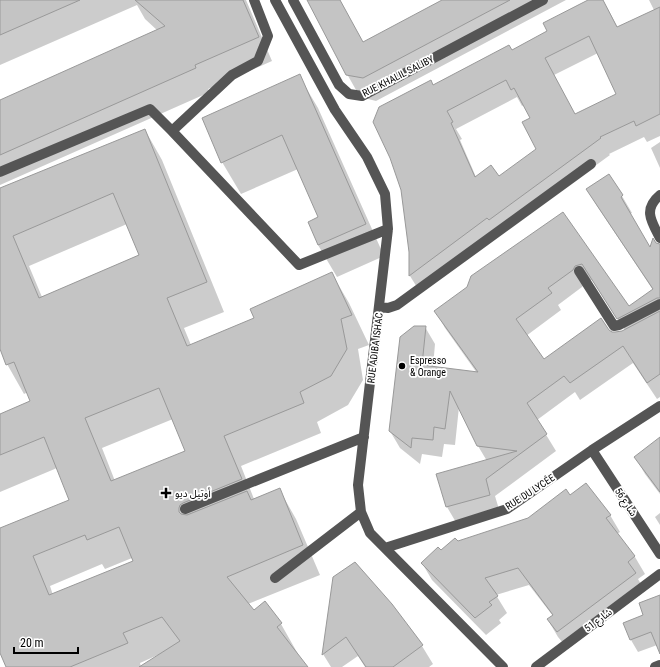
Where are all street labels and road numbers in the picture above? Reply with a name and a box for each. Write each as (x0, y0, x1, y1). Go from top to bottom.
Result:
street label: RUE KHALIL SALIBY (360, 53, 436, 99)
street label: RUE ADIBA ISHAC (365, 312, 385, 384)
street label: RUE DU LYCÉE (503, 471, 557, 512)
street label: شارع 56 (611, 486, 639, 519)
street label: شارع 51 (582, 606, 615, 636)

